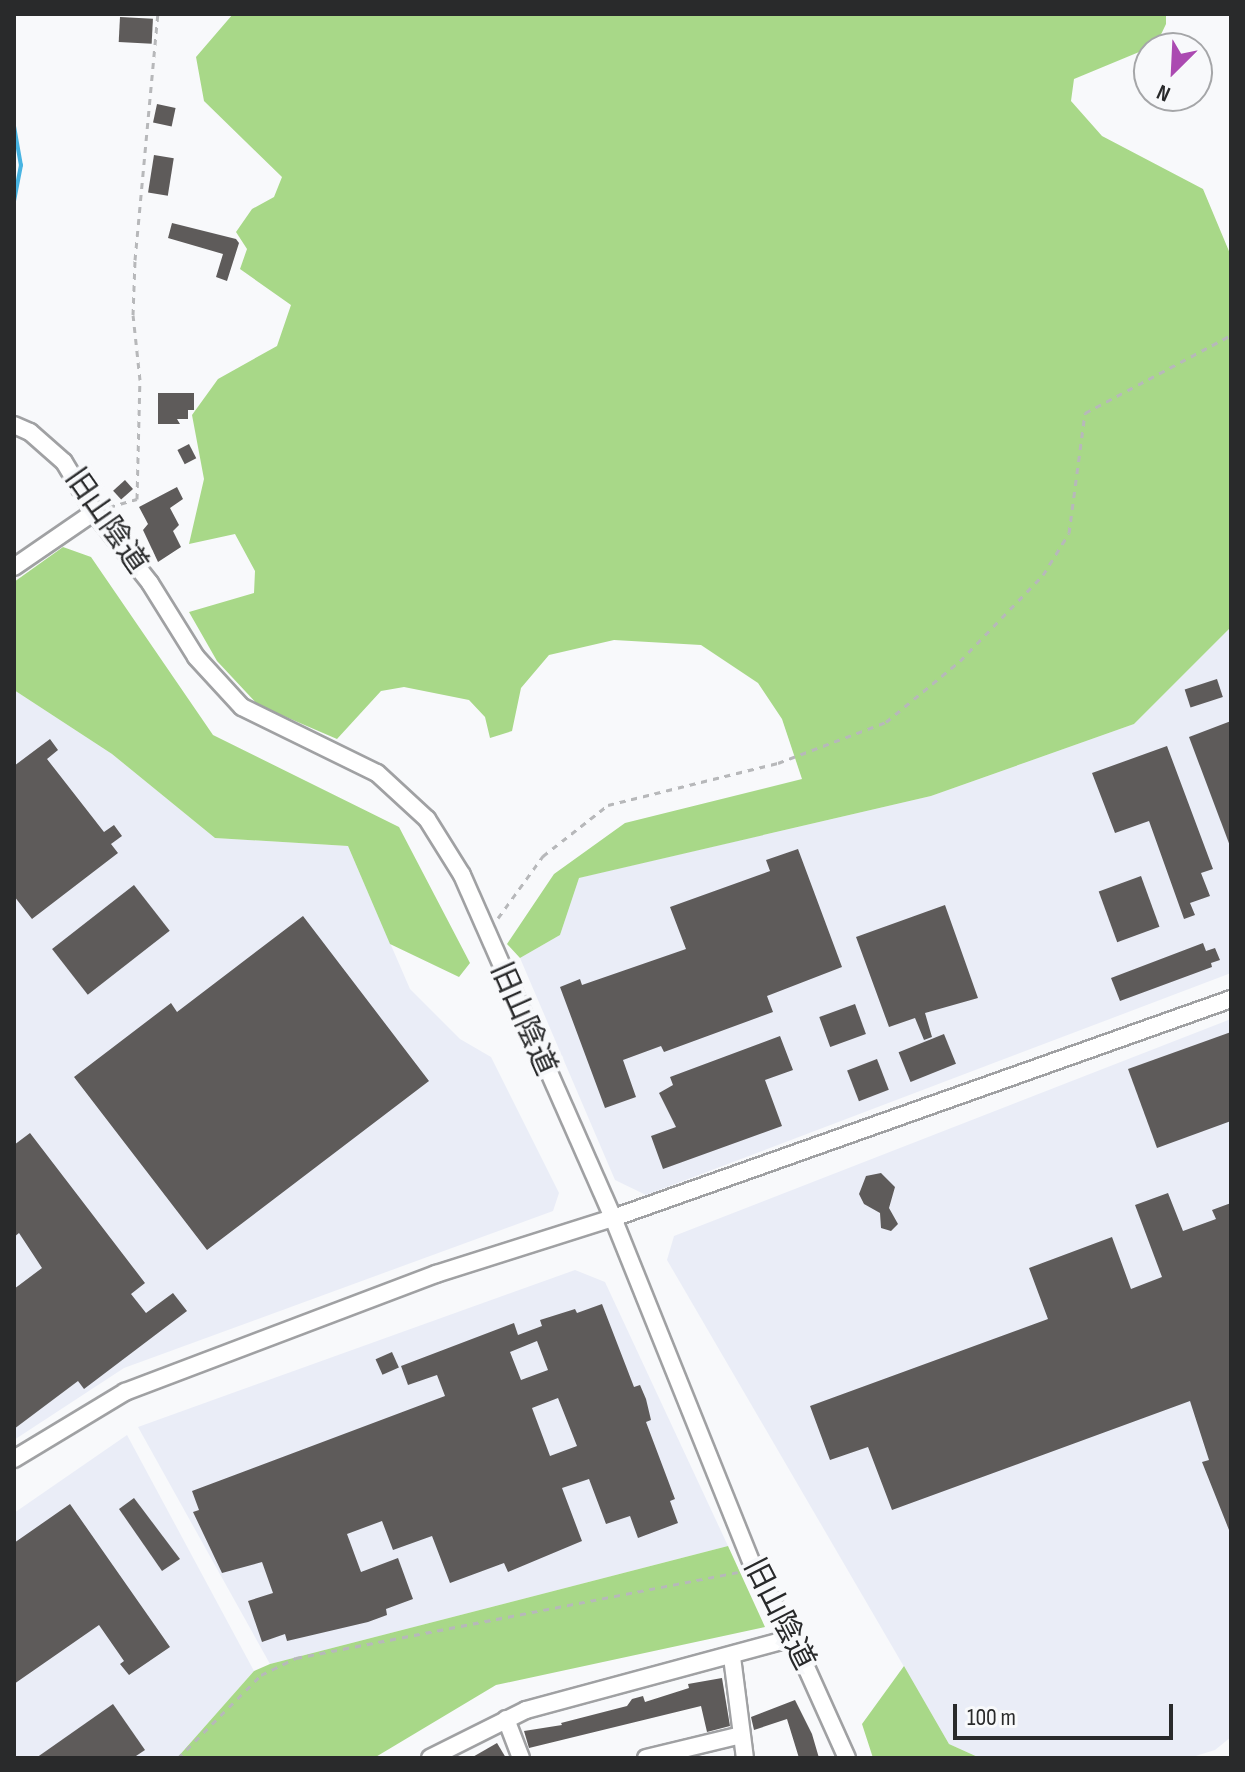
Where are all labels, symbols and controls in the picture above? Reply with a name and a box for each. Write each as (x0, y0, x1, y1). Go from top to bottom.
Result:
north arrow (1133, 32, 1213, 112)
text: N (1153, 78, 1175, 107)
street label: 旧山陰道 (57, 462, 155, 580)
street label: 旧山陰道 (482, 957, 564, 1081)
street label: 旧山陰道 (736, 1552, 822, 1676)
scale bar (957, 1688, 1177, 1738)
text: 100 m (967, 1703, 1016, 1732)

